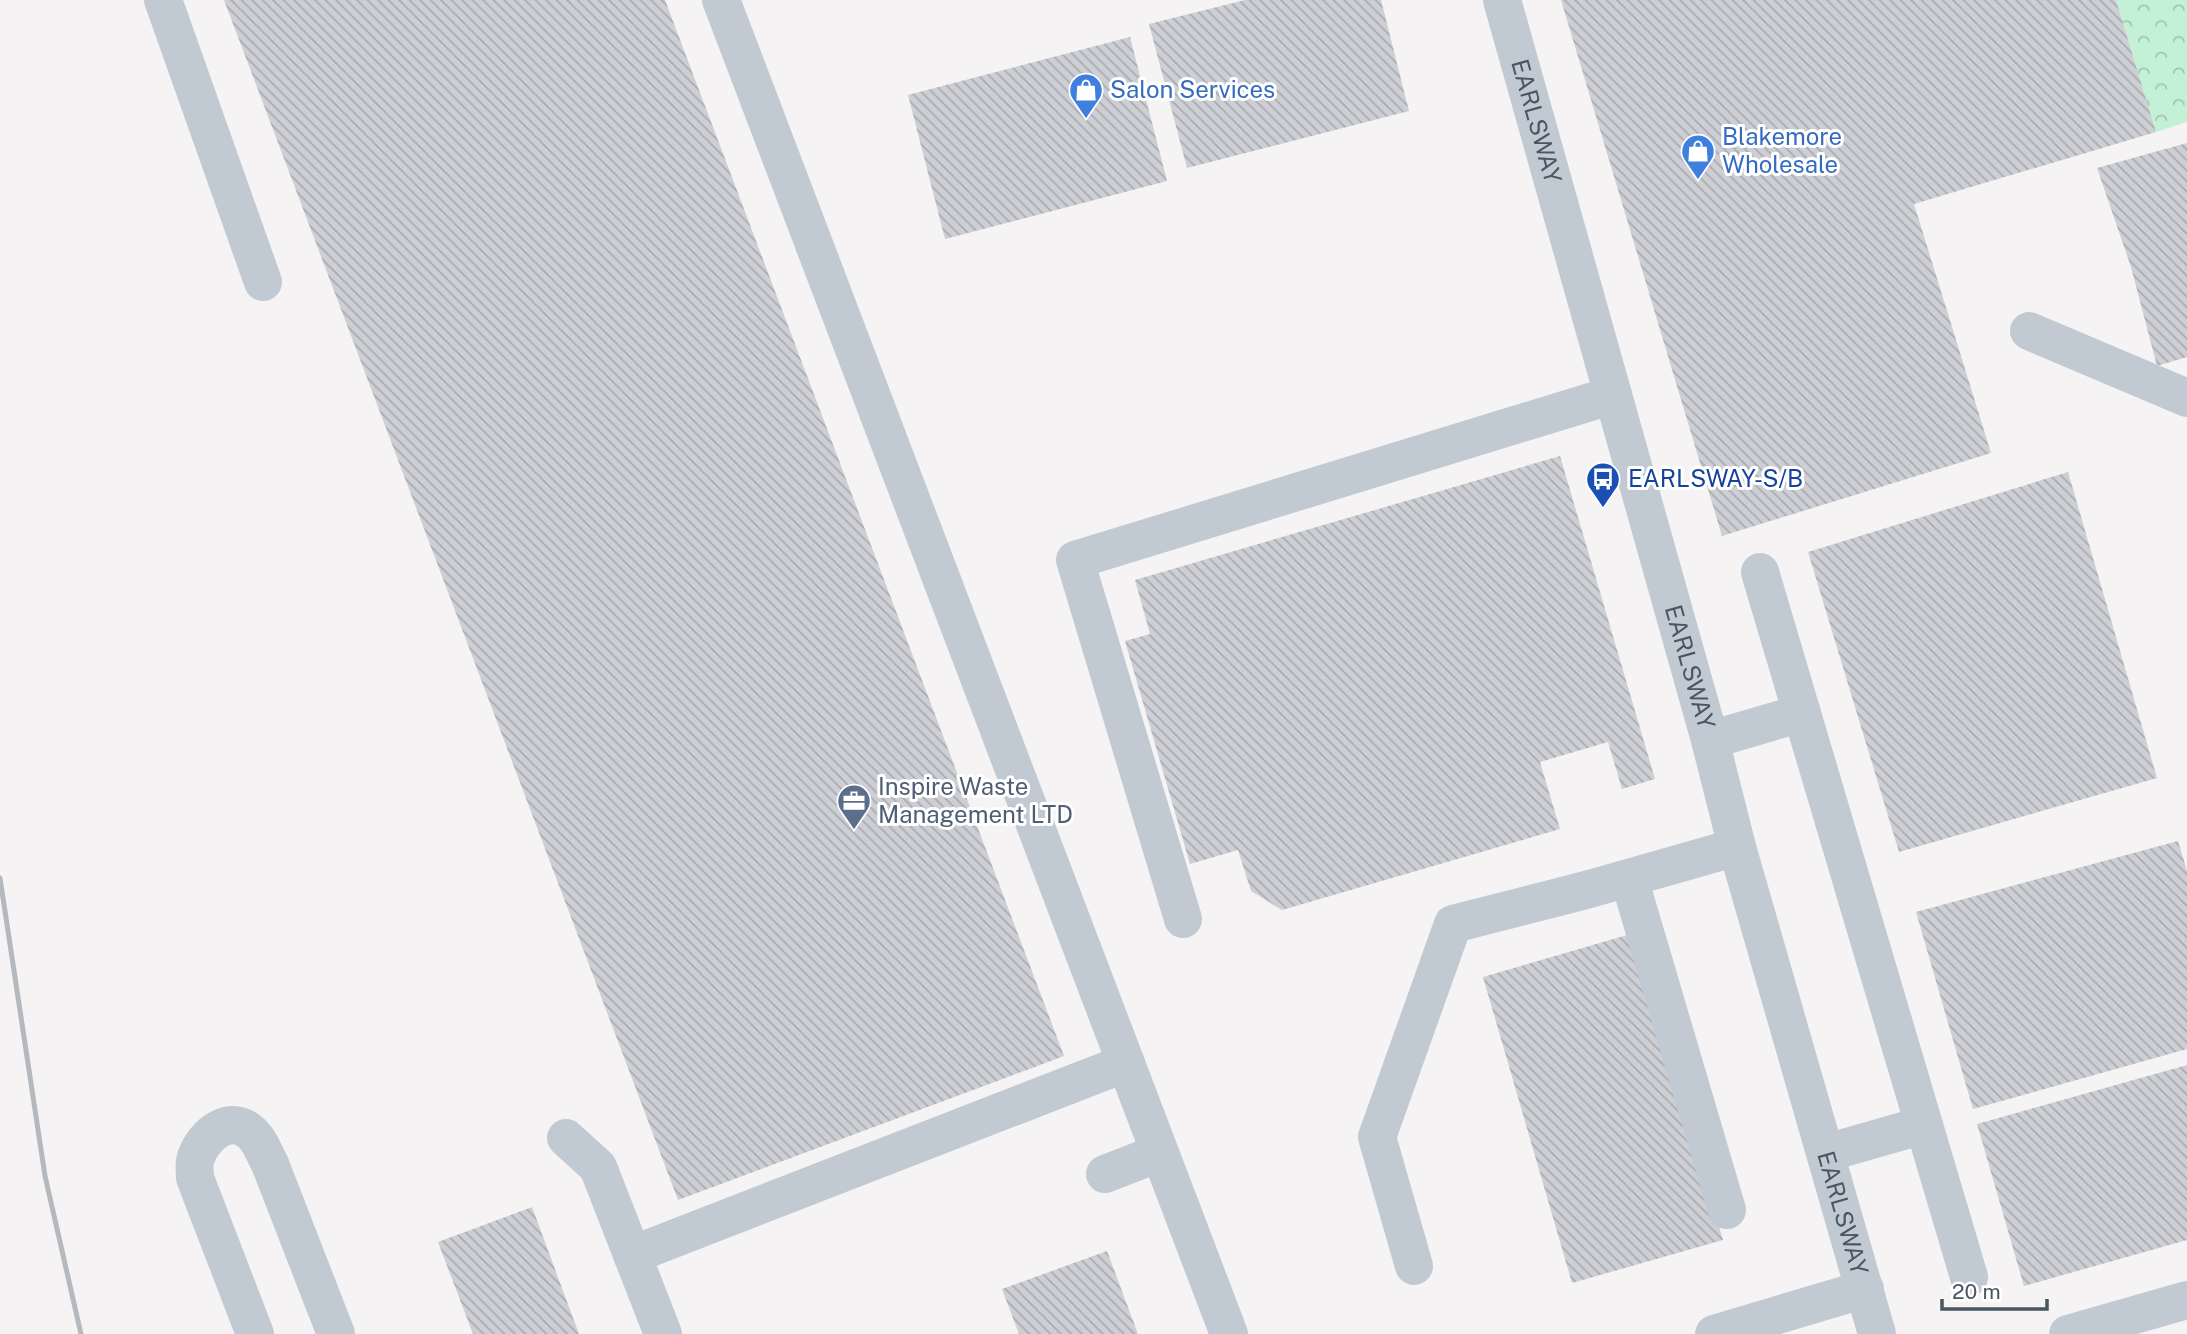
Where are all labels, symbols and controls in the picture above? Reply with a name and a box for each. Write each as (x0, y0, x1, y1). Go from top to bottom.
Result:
street label: EARLSWAY (1506, 56, 1568, 187)
shop icon: Salon Services (1067, 71, 1105, 120)
place label: Salon Services (1110, 75, 1275, 103)
place label: Blakemore Wholesale (1722, 122, 1842, 178)
shop icon: Blakemore Wholesale (1679, 132, 1717, 181)
bus stop icon: EARLSWAY-S/B (1584, 460, 1622, 509)
place label: EARLSWAY-S/B (1628, 464, 1803, 492)
street label: EARLSWAY (1660, 602, 1721, 733)
place label: Inspire Waste Management LTD (878, 772, 1073, 828)
office icon: Inspire Waste Management LTD (835, 782, 873, 831)
street label: EARLSWAY (1812, 1148, 1874, 1279)
scale bar (1942, 1268, 2047, 1312)
text: 20 m (1952, 1279, 2001, 1304)

